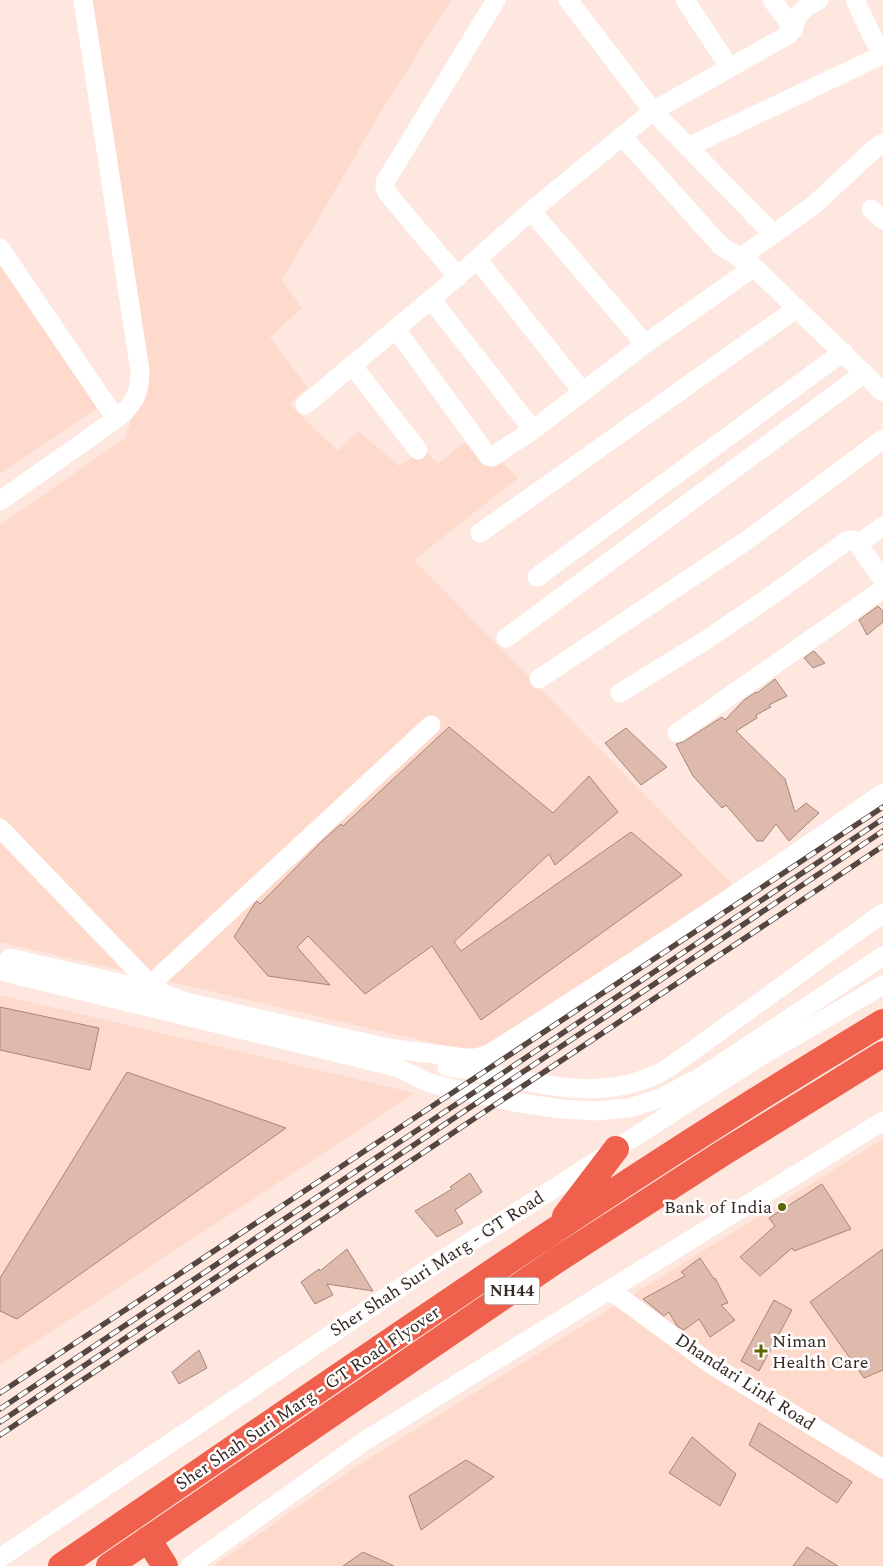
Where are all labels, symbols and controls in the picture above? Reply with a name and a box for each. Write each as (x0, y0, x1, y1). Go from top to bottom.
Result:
street label: Sher Shah Suri Marg - GT Road (324, 1184, 550, 1344)
place label: Bank of India (664, 1194, 772, 1221)
marker: Bank of India (776, 1201, 788, 1213)
road number: NH44 (484, 1278, 540, 1304)
street label: Sher Shah Suri Marg - GT Road Flyover (170, 1299, 446, 1497)
street label: Dhandari Link Road (670, 1326, 820, 1438)
place label: Niman Health Care (772, 1328, 868, 1376)
marker: Niman Health Care (754, 1344, 768, 1358)

